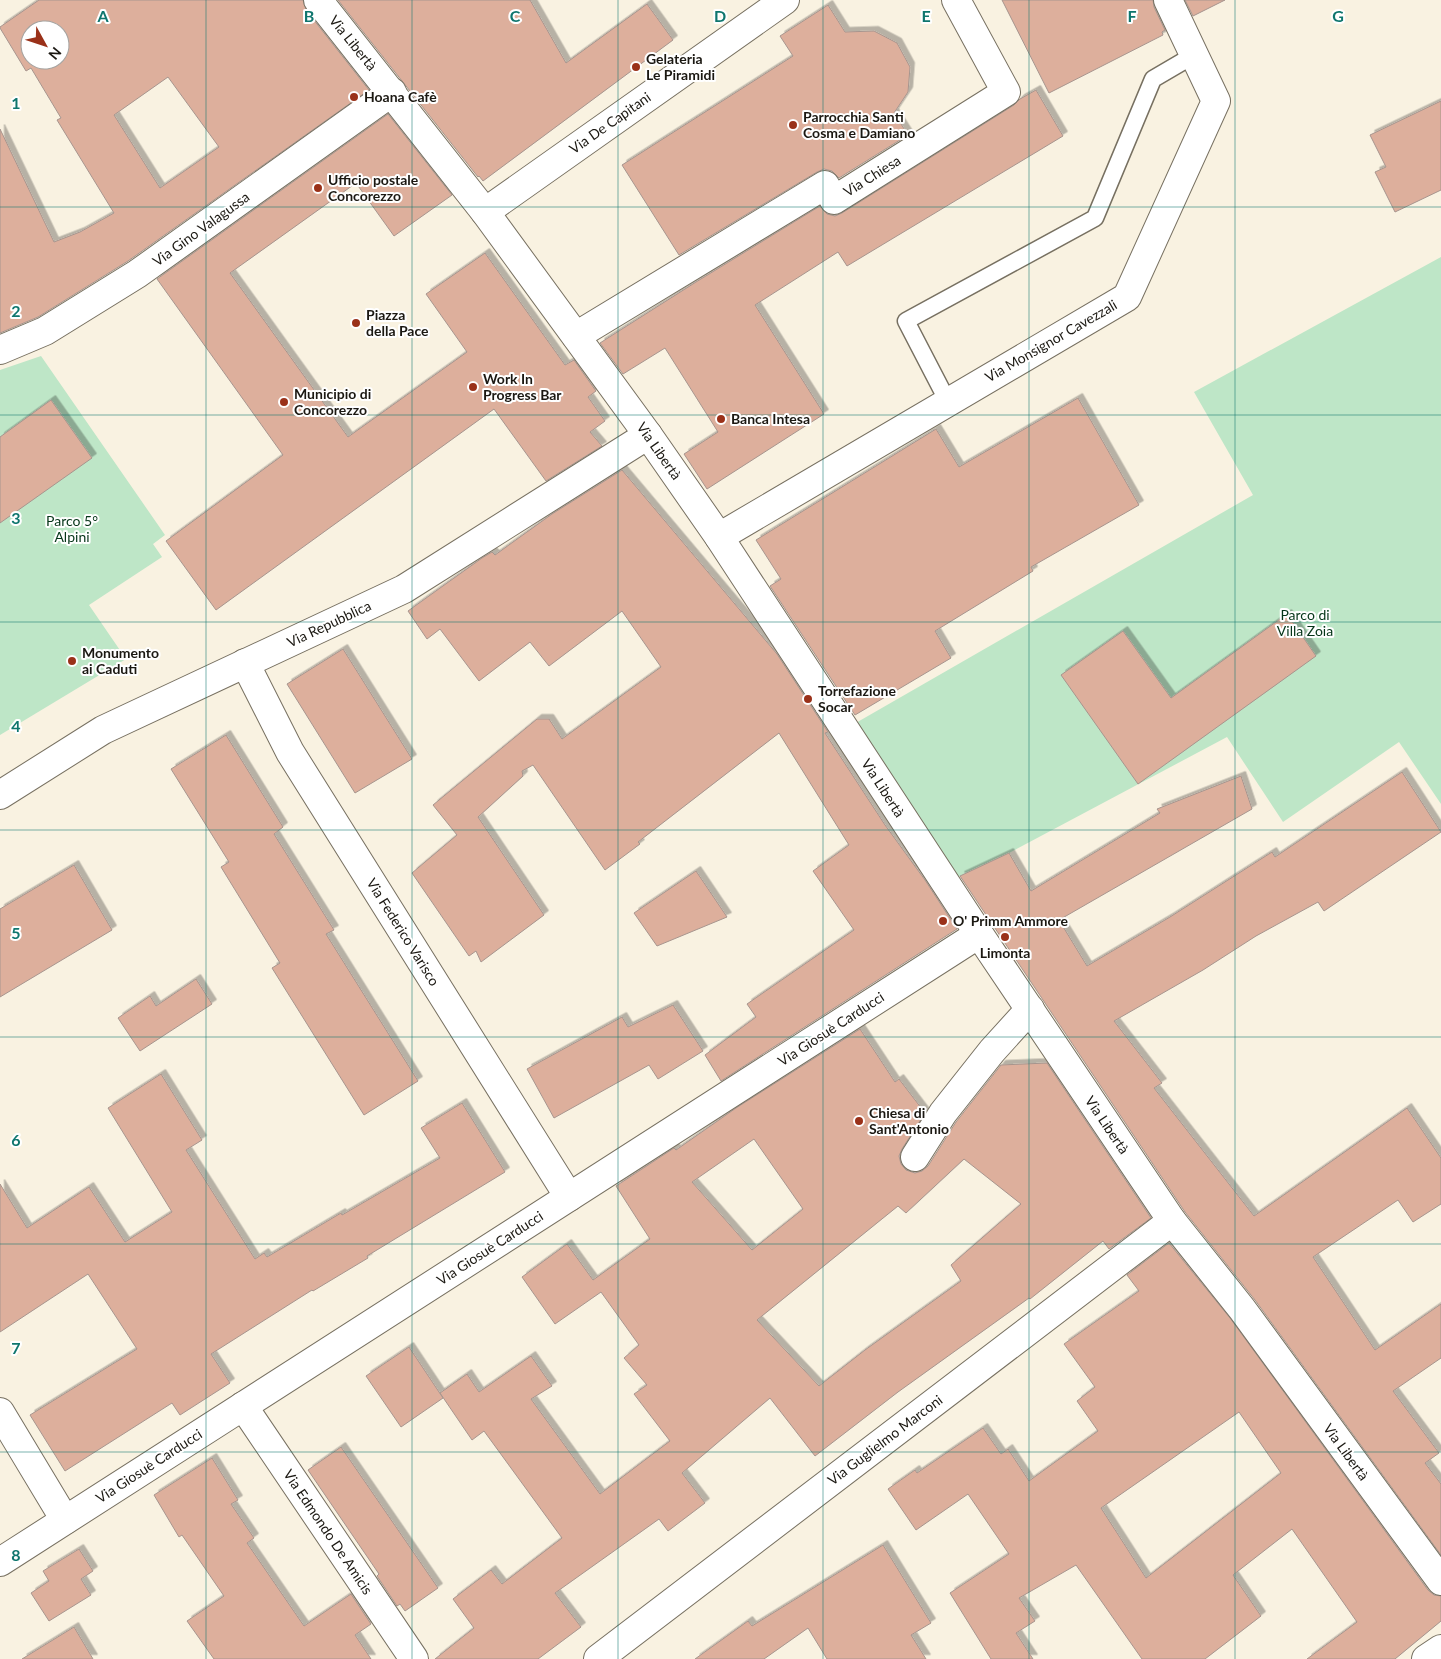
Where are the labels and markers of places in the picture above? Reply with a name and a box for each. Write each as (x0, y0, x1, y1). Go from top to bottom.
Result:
place label: Gelateria Le Piramidi (646, 50, 715, 83)
marker: Gelateria Le Piramidi (630, 61, 642, 73)
place label: Hoana Cafè (364, 88, 437, 105)
marker: Hoana Cafè (348, 91, 360, 103)
place label: Parrocchia Santi Cosma e Damiano (803, 108, 915, 141)
marker: Parrocchia Santi Cosma e Damiano (787, 119, 799, 131)
place label: Ufficio postale Concorezzo (328, 171, 419, 204)
marker: Ufficio postale Concorezzo (312, 182, 324, 194)
place label: Piazza della Pace (366, 306, 429, 339)
marker: Piazza della Pace (350, 317, 362, 329)
place label: Work In Progress Bar (483, 370, 562, 403)
marker: Work In Progress Bar (467, 381, 479, 393)
place label: Municipio di Concorezzo (294, 385, 371, 418)
marker: Municipio di Concorezzo (278, 396, 290, 408)
place label: Banca Intesa (731, 410, 810, 427)
marker: Banca Intesa (715, 413, 727, 425)
place label: Monumento ai Caduti (82, 644, 159, 677)
marker: Monumento ai Caduti (66, 655, 78, 667)
place label: Torrefazione Socar (818, 682, 896, 715)
marker: Torrefazione Socar (802, 693, 814, 705)
place label: O' Primm Ammore (953, 912, 1069, 929)
marker: O' Primm Ammore (937, 915, 949, 927)
marker: Limonta (999, 931, 1011, 943)
place label: Limonta (980, 944, 1030, 961)
place label: Chiesa di Sant'Antonio (869, 1104, 949, 1137)
marker: Chiesa di Sant'Antonio (853, 1115, 865, 1127)

